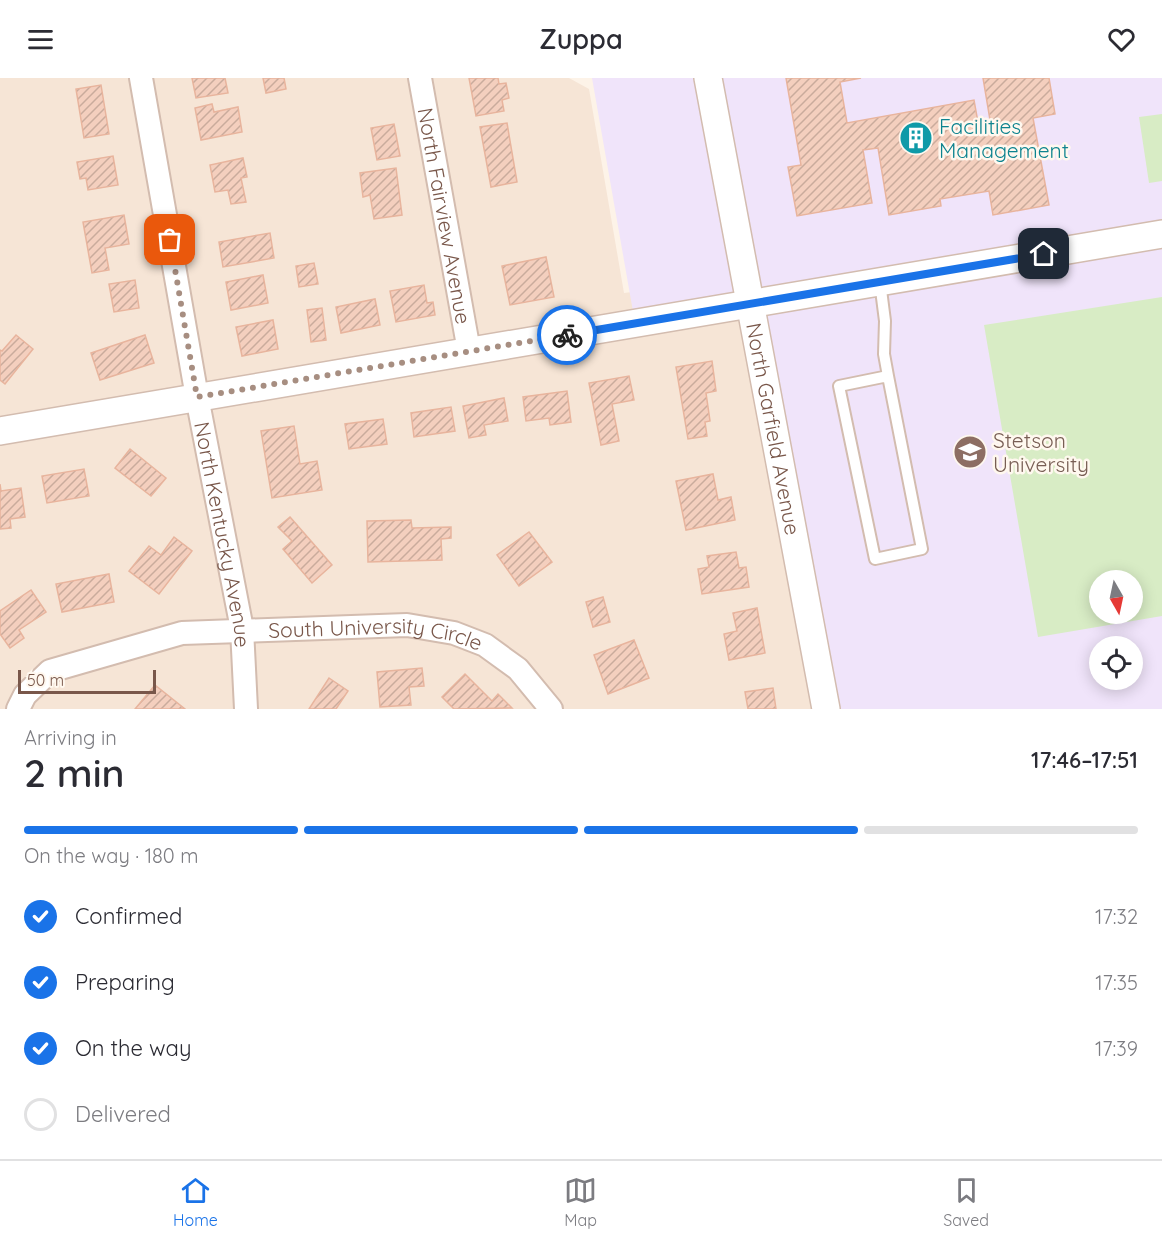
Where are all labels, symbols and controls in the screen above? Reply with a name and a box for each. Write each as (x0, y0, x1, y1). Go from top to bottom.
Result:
text: Zuppa (539, 22, 623, 56)
icon: menu (24, 23, 57, 56)
icon: heart (1105, 23, 1138, 56)
street label: North Fairview Avenue (413, 105, 477, 326)
place label: Facilities Management (939, 113, 1069, 163)
building icon: Facilities Management (898, 120, 934, 156)
pin (144, 214, 195, 265)
icon: bag (153, 223, 186, 256)
pin (1018, 228, 1069, 279)
icon: home (1027, 237, 1060, 270)
courier (537, 305, 597, 365)
icon: bike (551, 319, 584, 352)
street label: North Garfield Avenue (741, 321, 806, 537)
street label: North Kentucky Avenue (189, 419, 256, 648)
place label: Stetson University (993, 427, 1089, 477)
school or university icon: Stetson University (952, 434, 988, 470)
north arrow (1089, 570, 1143, 624)
map controls (1089, 570, 1143, 690)
street label: South University Circle (268, 612, 486, 656)
button: locate (1089, 636, 1143, 690)
scale bar (18, 667, 156, 694)
text: 50 m (27, 670, 64, 690)
text: Arriving in (24, 725, 117, 750)
text: 17:46–17:51 (1031, 746, 1138, 774)
text: 2 min (24, 748, 125, 797)
text: On the way · 180 m (24, 843, 198, 868)
icon: check (24, 900, 57, 933)
text: Confirmed (75, 902, 182, 930)
text: 17:32 (1095, 904, 1138, 929)
icon: check (24, 966, 57, 999)
text: Preparing (75, 968, 175, 996)
text: 17:35 (1095, 970, 1138, 995)
icon: check (24, 1032, 57, 1065)
text: On the way (75, 1034, 191, 1062)
text: 17:39 (1095, 1036, 1138, 1061)
text: Delivered (75, 1100, 171, 1128)
tab: Home (173, 1174, 218, 1230)
tab: Map (564, 1174, 597, 1230)
tab: Saved (943, 1174, 989, 1230)

